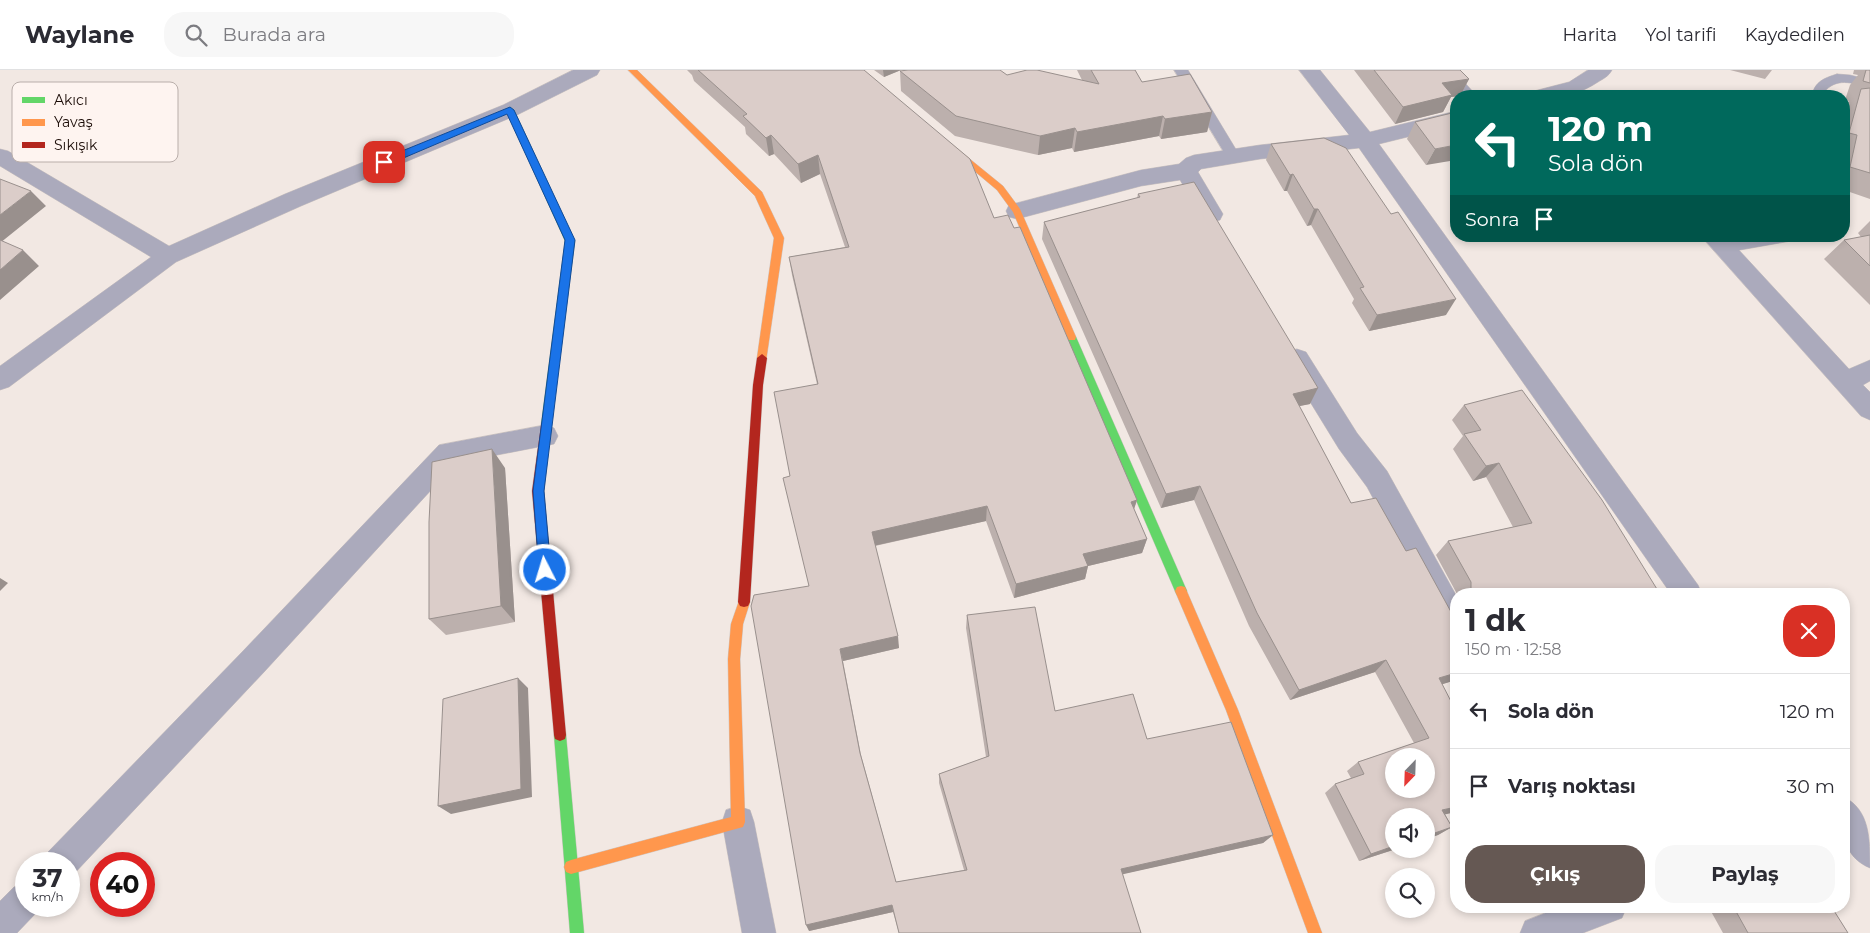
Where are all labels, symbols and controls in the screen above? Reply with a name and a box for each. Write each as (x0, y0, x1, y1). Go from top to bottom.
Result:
search box (164, 12, 514, 57)
text: Waylane (25, 20, 134, 49)
icon: search (182, 21, 210, 49)
text: Burada ara (222, 23, 326, 46)
text: Harita (1562, 24, 1617, 46)
text: Yol tarifi (1645, 24, 1717, 46)
text: Kaydedilen (1745, 24, 1845, 46)
legend (12, 82, 178, 162)
text: Akıcı (54, 91, 88, 109)
text: 120 m (1548, 107, 1653, 150)
icon: left (1465, 110, 1530, 175)
text: Yavaş (54, 113, 93, 131)
text: Sıkışık (54, 136, 98, 154)
pin (363, 141, 405, 183)
icon: arrive (370, 148, 398, 176)
text: Sola dön (1548, 150, 1644, 177)
icon: arrive (1530, 205, 1558, 233)
text: Sonra (1465, 208, 1520, 231)
position arrow (518, 543, 570, 595)
text: 1 dk (1465, 602, 1526, 639)
button: close (1783, 605, 1835, 657)
text: 150 m · 12:58 (1465, 640, 1562, 659)
icon: left (1465, 697, 1493, 725)
text: Sola dön (1508, 700, 1594, 723)
text: 120 m (1780, 700, 1835, 723)
north arrow (1385, 748, 1435, 798)
map controls (1385, 748, 1435, 918)
icon: arrive (1465, 772, 1493, 800)
text: Varış noktası (1508, 775, 1636, 798)
text: 30 m (1787, 775, 1835, 798)
button: sound (1385, 808, 1435, 858)
button: Çıkış (1465, 845, 1645, 903)
button: Paylaş (1655, 845, 1835, 903)
speed limit sign: 40 (90, 852, 155, 917)
text: 37 (32, 863, 63, 893)
button: search (1385, 868, 1435, 918)
text: km/h (31, 889, 64, 904)

